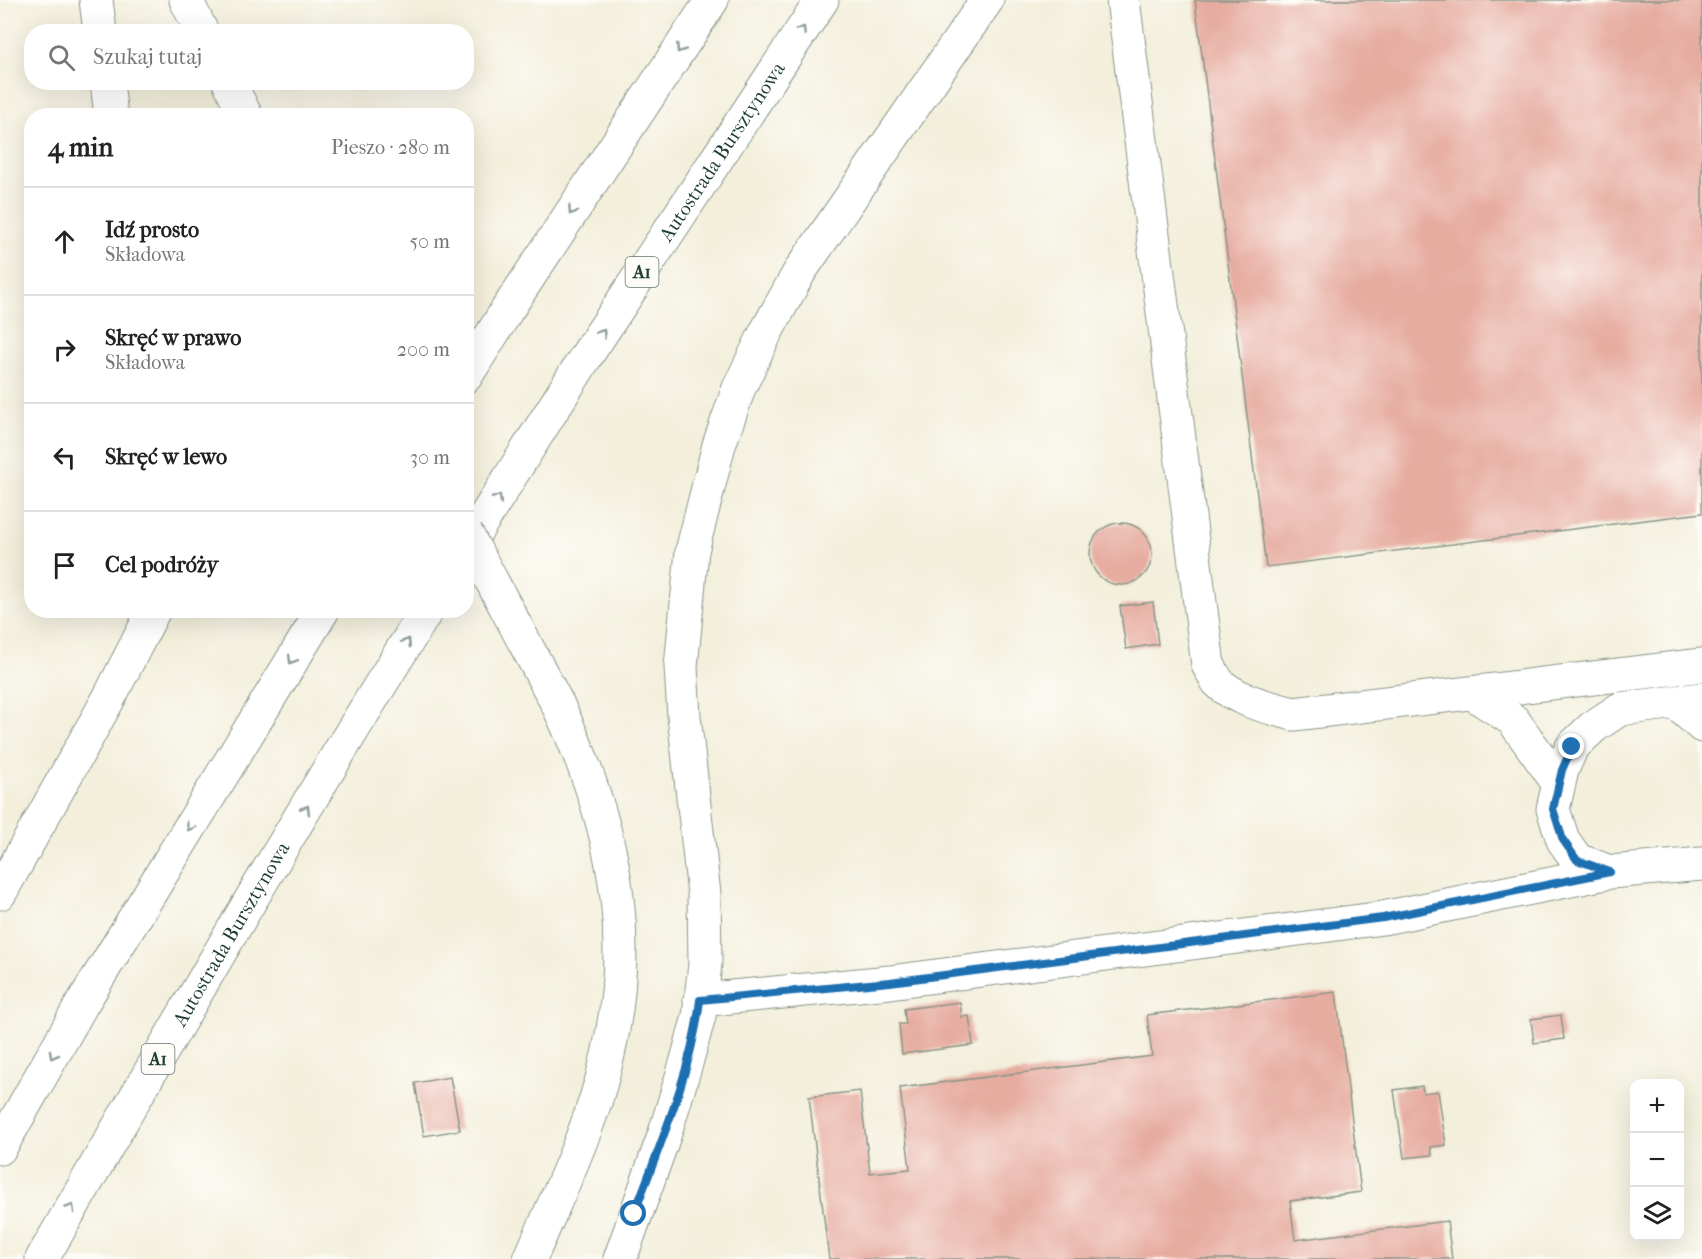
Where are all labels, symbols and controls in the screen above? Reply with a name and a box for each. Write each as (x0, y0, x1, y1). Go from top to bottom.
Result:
search box (24, 24, 474, 90)
one-way arrow (795, 26, 806, 37)
icon: search (45, 41, 78, 74)
one-way arrow (676, 42, 687, 53)
text: Szukaj tutaj (93, 44, 202, 70)
street label: Autostrada Bursztynowa (654, 57, 790, 247)
text: 4 min (48, 132, 113, 163)
text: Pieszo · 280 m (331, 136, 450, 159)
one-way arrow (569, 205, 580, 216)
text: Idź prosto (105, 217, 199, 243)
icon: ahead (48, 225, 81, 258)
text: 50 m (409, 230, 450, 253)
text: Składowa (105, 243, 185, 266)
road number: A1 (626, 257, 658, 287)
text: Skręć w prawo (105, 325, 241, 351)
one-way arrow (595, 329, 606, 340)
icon: right (48, 333, 81, 366)
text: 200 m (397, 338, 450, 361)
text: Składowa (105, 351, 185, 374)
icon: left (48, 441, 81, 474)
text: Skręć w lewo (105, 444, 227, 470)
text: 30 m (410, 446, 450, 469)
one-way arrow (490, 494, 502, 504)
icon: arrive (48, 549, 81, 582)
text: Cel podróży (105, 552, 218, 578)
one-way arrow (399, 638, 410, 649)
one-way arrow (288, 654, 300, 664)
route end (1558, 733, 1584, 759)
one-way arrow (298, 805, 310, 815)
one-way arrow (186, 821, 198, 831)
street label: Autostrada Bursztynowa (168, 837, 295, 1031)
road number: A1 (142, 1044, 174, 1074)
one-way arrow (49, 1049, 60, 1059)
map controls (1630, 1079, 1684, 1241)
button: + (1630, 1079, 1684, 1133)
button: − (1630, 1133, 1684, 1187)
button: layers (1630, 1187, 1684, 1241)
route start (620, 1200, 646, 1226)
one-way arrow (64, 1204, 76, 1214)

